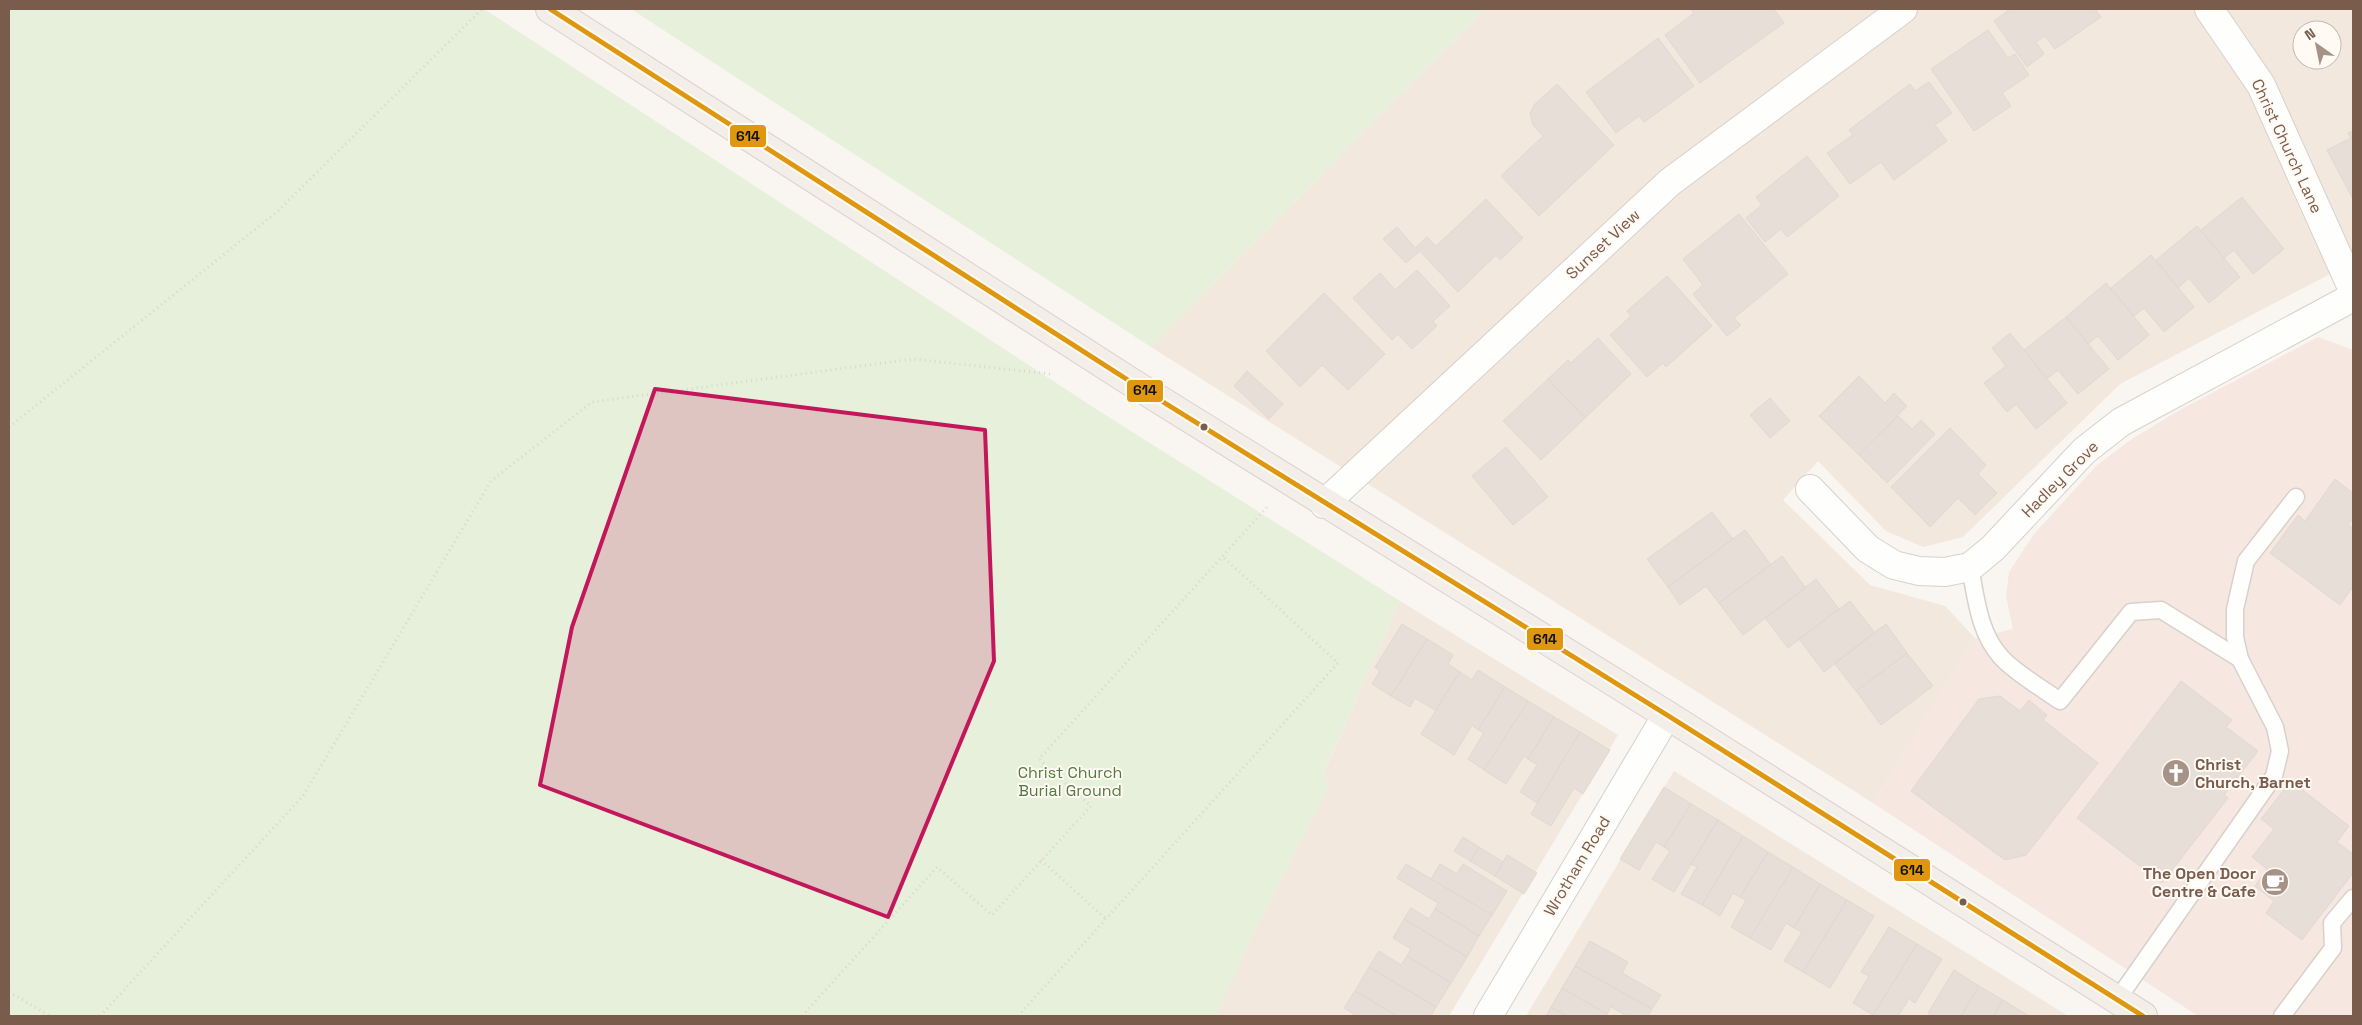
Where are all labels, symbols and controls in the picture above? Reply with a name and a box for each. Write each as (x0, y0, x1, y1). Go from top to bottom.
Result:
north arrow (2292, 20, 2342, 70)
text: N (2301, 24, 2319, 44)
street label: Christ Church Lane (2247, 75, 2327, 217)
line badge: 614 (729, 124, 767, 148)
text: 614 (736, 127, 760, 145)
street label: Sunset View (1561, 204, 1645, 284)
line badge: 614 (1126, 379, 1164, 403)
text: 614 (1133, 381, 1157, 399)
unlabelled marker (1199, 422, 1209, 432)
street label: Hadley Grove (2017, 436, 2103, 522)
line badge: 614 (1526, 627, 1564, 651)
text: 614 (1533, 630, 1557, 648)
place label: Christ Church, Barnet (2195, 754, 2311, 793)
church icon: Christ Church, Barnet (2161, 758, 2191, 788)
park label: Christ Church Burial Ground (1018, 762, 1122, 801)
street label: Wrotham Road (1539, 812, 1615, 920)
line badge: 614 (1893, 858, 1931, 882)
text: 614 (1900, 861, 1924, 879)
place label: The Open Door Centre & Cafe (2143, 863, 2256, 902)
cafe icon: The Open Door Centre & Cafe (2260, 867, 2290, 897)
unlabelled marker (1958, 897, 1968, 907)

